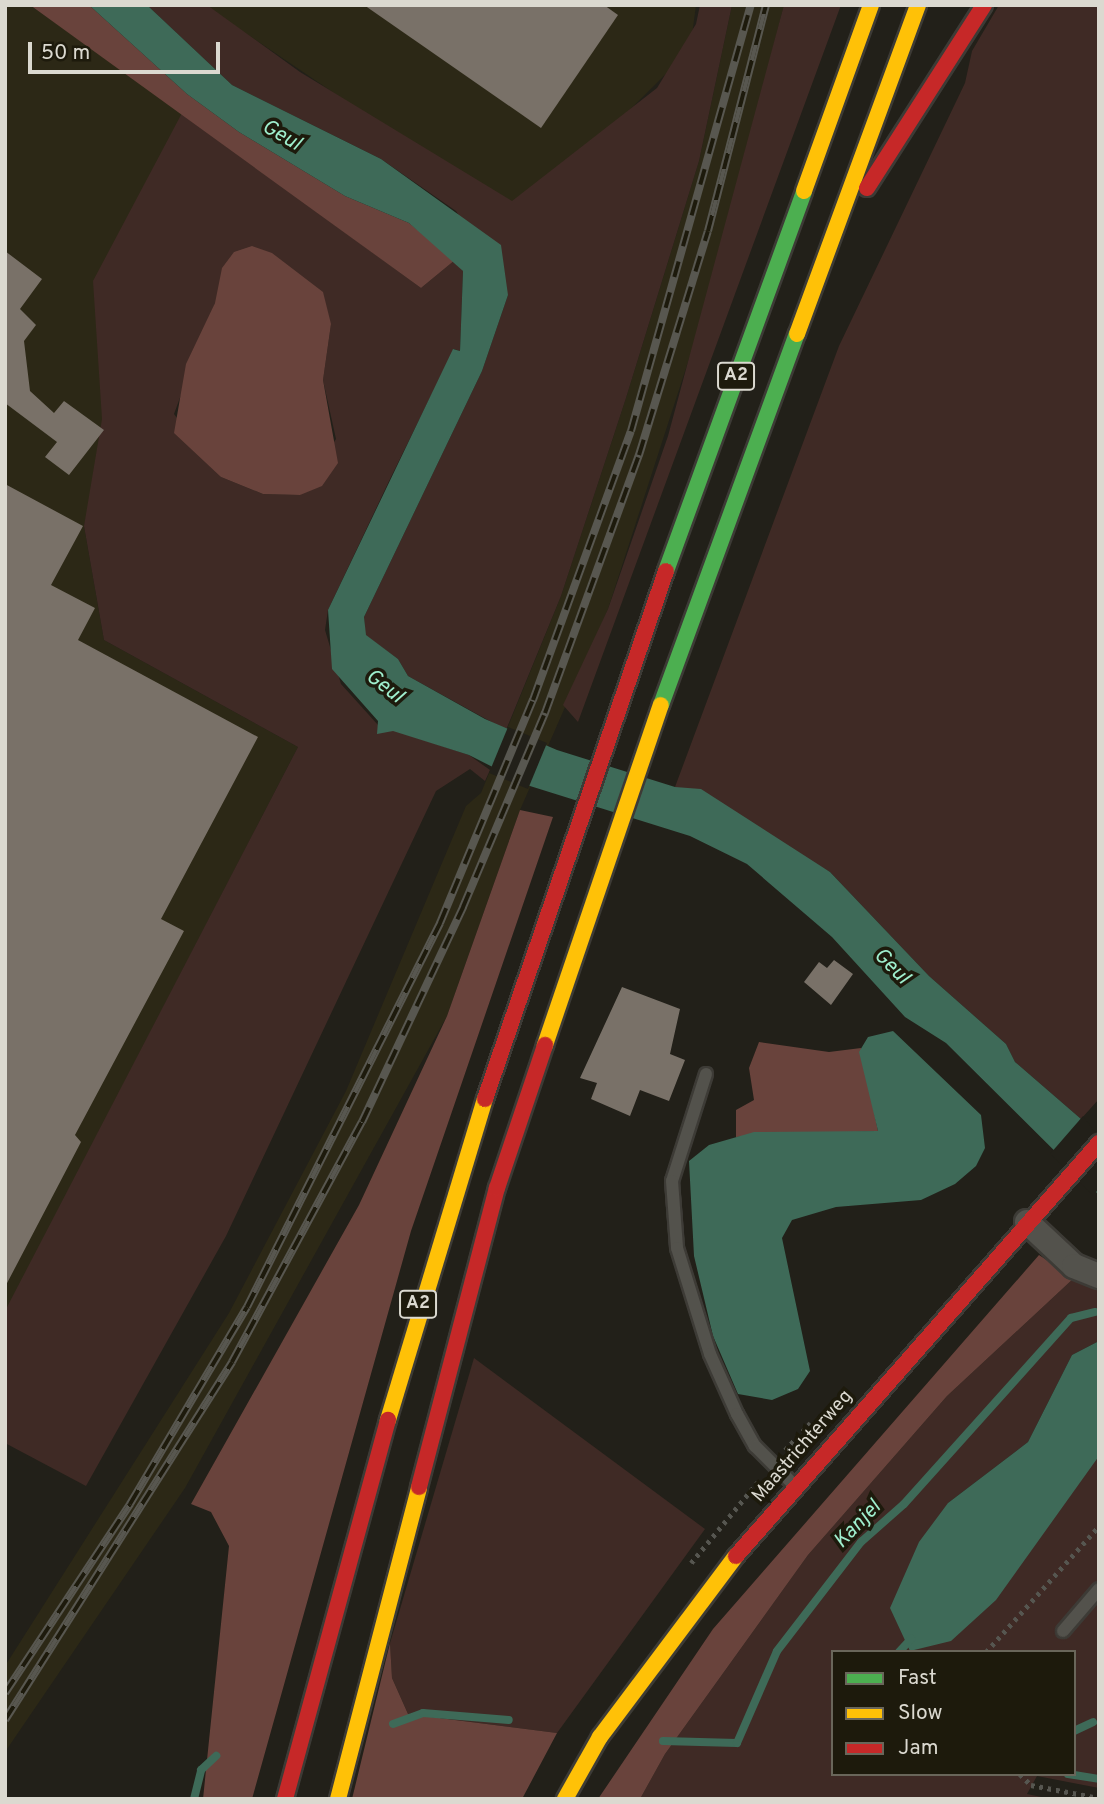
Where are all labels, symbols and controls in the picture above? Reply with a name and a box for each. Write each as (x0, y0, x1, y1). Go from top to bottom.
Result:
scale bar (32, 28, 224, 72)
text: 50 m (41, 40, 90, 67)
water label: Geul (257, 115, 305, 157)
road number: A2 (717, 362, 755, 390)
water label: Geul (360, 664, 408, 710)
water label: Geul (867, 943, 915, 991)
road number: A2 (399, 1289, 437, 1318)
street label: Maastrichterweg (748, 1386, 858, 1508)
water label: Kanjel (829, 1496, 887, 1554)
legend (831, 1650, 1076, 1776)
text: Fast (898, 1665, 937, 1692)
text: Slow (898, 1700, 943, 1727)
text: Jam (898, 1735, 939, 1762)

